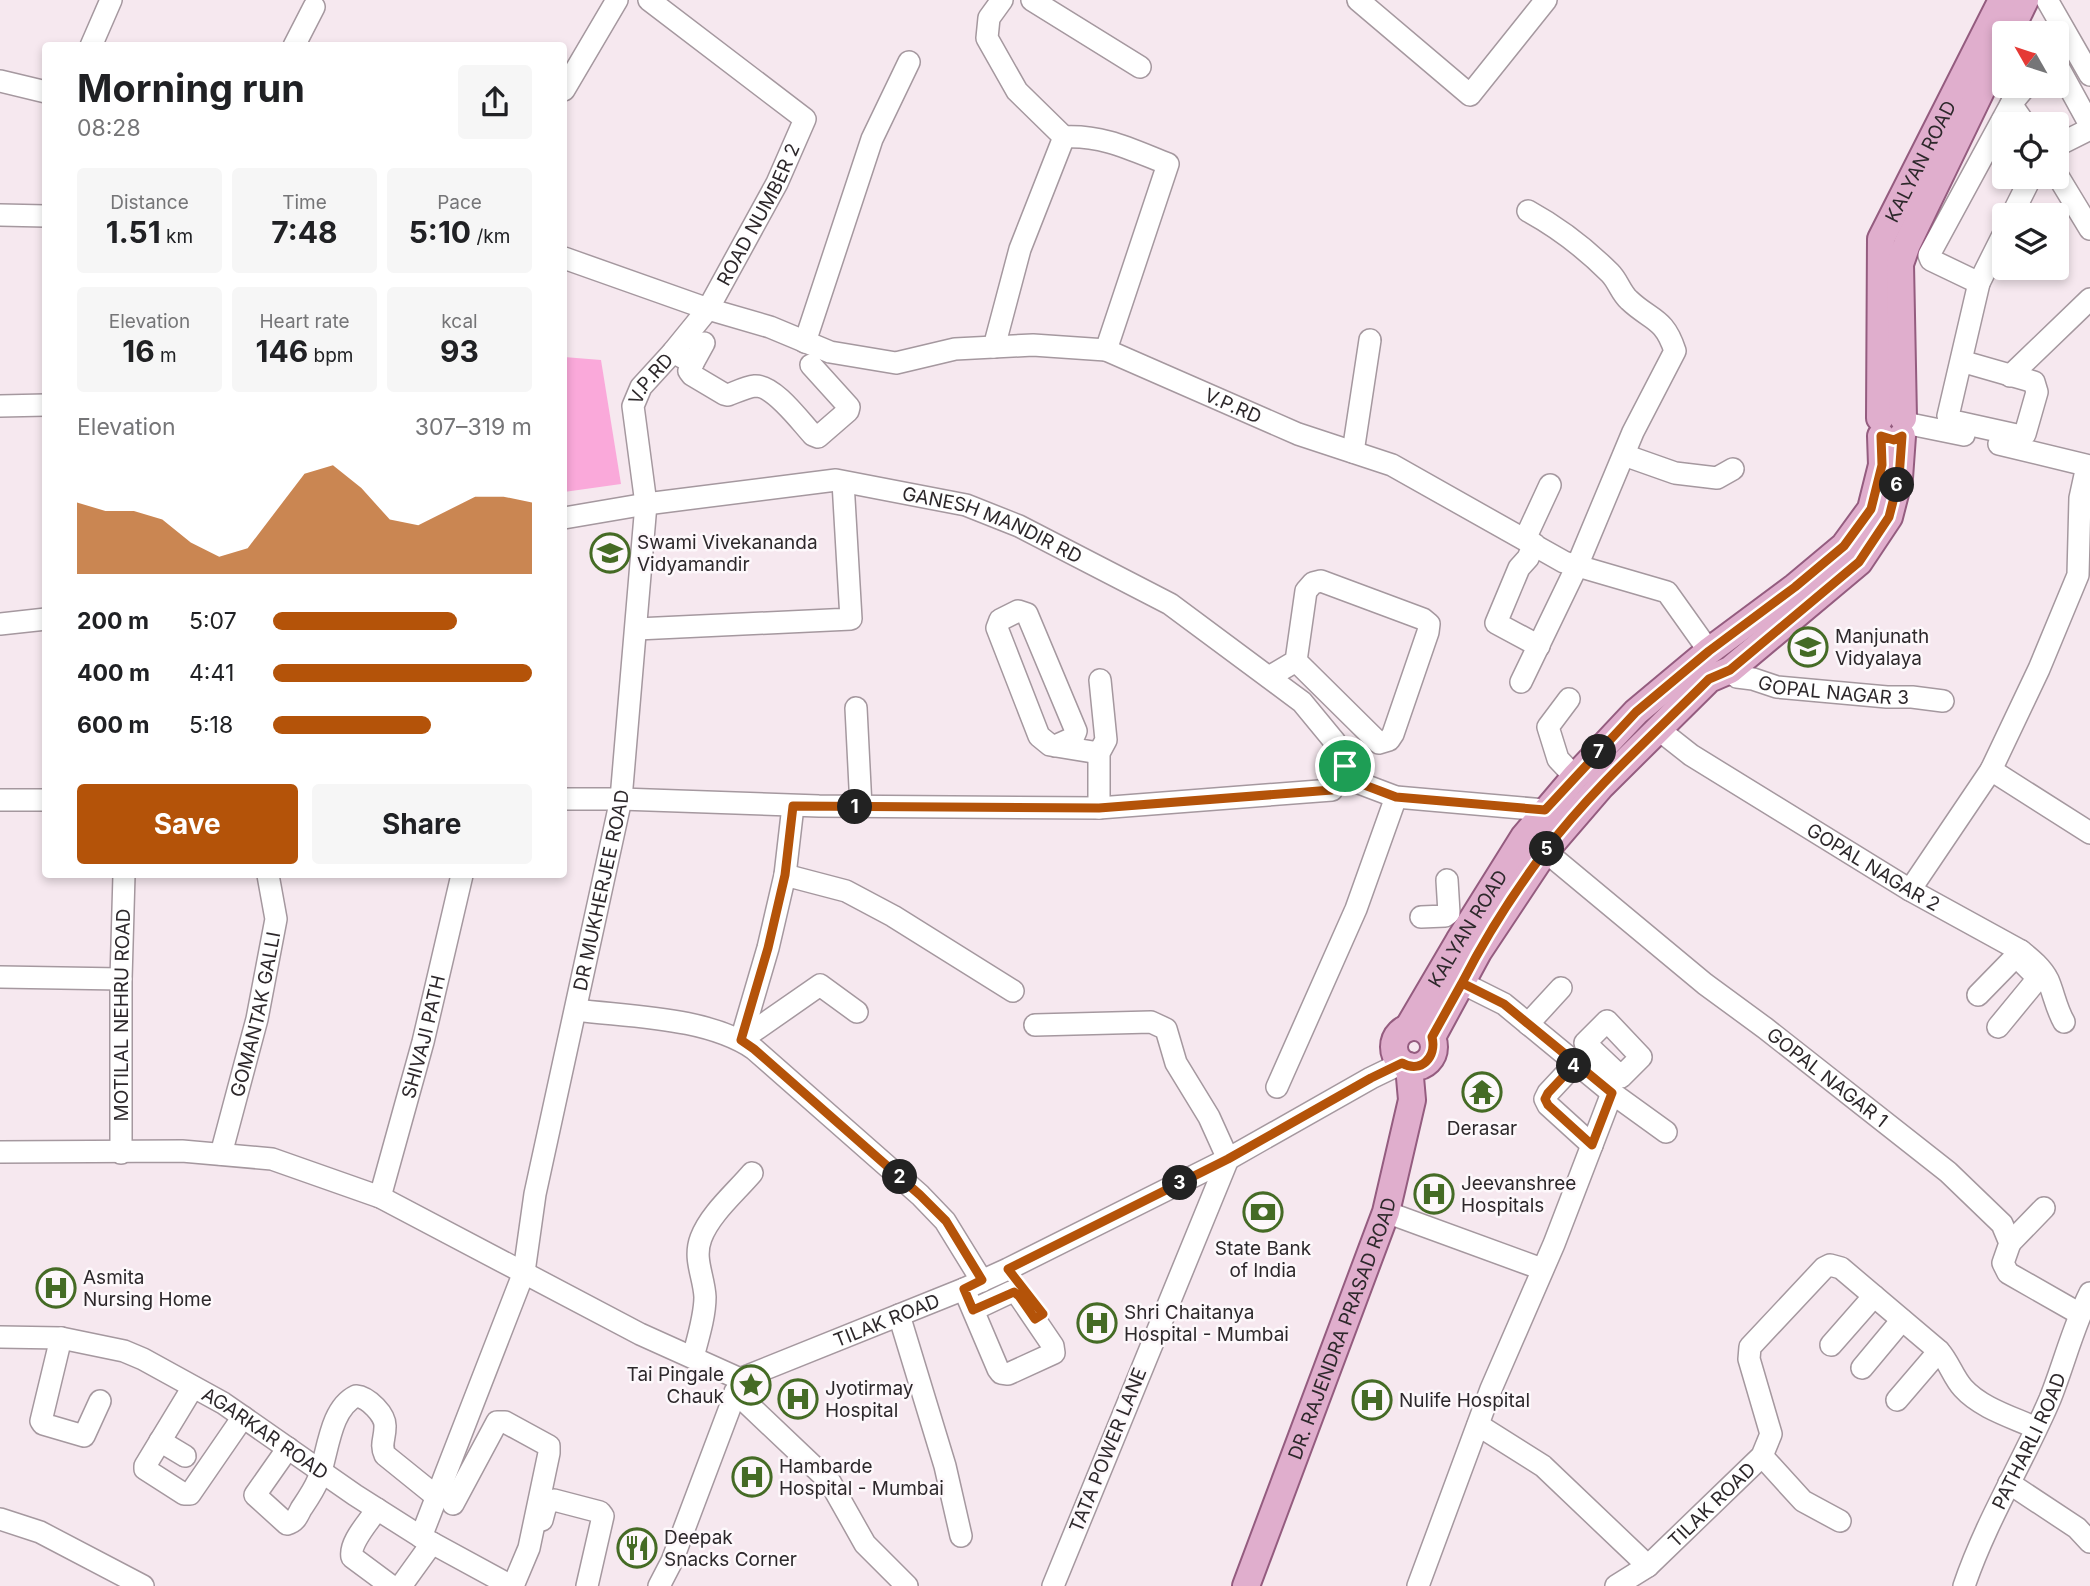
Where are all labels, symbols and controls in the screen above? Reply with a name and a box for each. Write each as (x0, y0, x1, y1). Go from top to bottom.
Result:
north arrow (1992, 21, 2068, 98)
map controls (1992, 21, 2069, 280)
text: Morning run (77, 65, 305, 111)
button: share (458, 65, 532, 139)
street label: KALYAN ROAD (1880, 97, 1961, 226)
button: locate (1992, 112, 2069, 189)
text: 08:28 (77, 114, 141, 142)
street label: ROAD NUMBER 2 (712, 140, 804, 289)
text: Distance (110, 191, 189, 214)
text: Time (282, 191, 327, 214)
text: Pace (437, 191, 482, 214)
button: layers (1992, 203, 2069, 280)
text: 1.51 (106, 214, 161, 250)
text: 7:48 (271, 214, 338, 250)
text: 5:10 (409, 214, 471, 250)
text: km (161, 225, 193, 248)
text: /km (471, 225, 510, 248)
text: Elevation (109, 310, 190, 333)
text: Heart rate (260, 310, 350, 333)
text: kcal (441, 310, 478, 333)
text: 16 (122, 333, 155, 369)
text: 146 (256, 333, 308, 369)
text: 93 (440, 333, 479, 369)
text: m (155, 344, 177, 367)
text: bpm (308, 344, 353, 367)
street label: V.P.RD (624, 348, 678, 408)
street label: V.P.RD (1201, 383, 1265, 428)
text: Elevation (77, 413, 176, 441)
text: 307–319 m (415, 413, 532, 441)
pin: 6 (1880, 468, 1914, 503)
text: 6 (1890, 473, 1903, 496)
street label: GANESH MANDIR RD (900, 481, 1086, 568)
place label: Swami Vivekananda Vidyamandir (637, 531, 818, 576)
school or university icon: Swami Vivekananda Vidyamandir (589, 532, 631, 574)
text: 200 m (77, 607, 149, 635)
text: 5:07 (189, 607, 237, 635)
place label: Manjunath Vidyalaya (1835, 625, 1929, 670)
school or university icon: Manjunath Vidyalaya (1787, 626, 1829, 668)
text: 400 m (77, 659, 150, 687)
text: 4:41 (189, 659, 234, 687)
street label: GOPAL NAGAR 3 (1755, 670, 1909, 709)
text: 600 m (77, 711, 149, 739)
text: 5:18 (189, 711, 233, 739)
pin: 7 (1582, 734, 1616, 770)
pin (1315, 736, 1375, 796)
text: 7 (1593, 740, 1604, 763)
icon: arrive (1326, 747, 1364, 785)
button: Save (77, 784, 298, 864)
button: Share (312, 784, 532, 864)
street label: DR MUKHERJEE ROAD (568, 789, 633, 993)
pin: 1 (838, 790, 872, 824)
text: 1 (850, 795, 859, 818)
street label: GOPAL NAGAR 2 (1803, 818, 1944, 916)
pin: 5 (1530, 832, 1564, 866)
text: 5 (1540, 837, 1553, 860)
street label: KALYAN ROAD (1423, 866, 1512, 991)
street label: MOTILAL NEHRU ROAD (109, 908, 135, 1122)
street label: GOMANTAK GALLI (225, 930, 285, 1099)
street label: SHIVAJI PATH (396, 973, 450, 1101)
street label: GOPAL NAGAR 1 (1762, 1023, 1893, 1132)
pin: 4 (1556, 1048, 1592, 1084)
text: 4 (1567, 1054, 1580, 1077)
temple icon: Derasar (1461, 1071, 1503, 1113)
place label: Derasar (1447, 1117, 1517, 1140)
pin: 2 (883, 1160, 918, 1194)
text: 2 (894, 1165, 905, 1188)
pin: 3 (1162, 1166, 1198, 1200)
text: 3 (1173, 1171, 1186, 1194)
place label: Jeevanshree Hospitals (1461, 1172, 1576, 1217)
hospital icon: Jeevanshree Hospitals (1413, 1173, 1455, 1215)
bank icon: State Bank of India (1242, 1191, 1284, 1233)
street label: DR. RAJENDRA PRASAD ROAD (1283, 1195, 1401, 1463)
place label: State Bank of India (1215, 1237, 1312, 1282)
place label: Asmita Nursing Home (83, 1266, 212, 1311)
hospital icon: Asmita Nursing Home (35, 1267, 77, 1309)
street label: TILAK ROAD (830, 1288, 943, 1352)
place label: Shri Chaitanya Hospital - Mumbai (1124, 1301, 1289, 1346)
hospital icon: Shri Chaitanya Hospital - Mumbai (1076, 1302, 1118, 1344)
place label: Tai Pingale Chauk (627, 1363, 725, 1408)
place icon: Tai Pingale Chauk (730, 1364, 772, 1406)
street label: TATA POWER LANE (1065, 1364, 1151, 1536)
street label: PATHARLI ROAD (1987, 1370, 2070, 1513)
place label: Jyotirmay Hospital (825, 1377, 914, 1422)
hospital icon: Jyotirmay Hospital (777, 1378, 819, 1420)
hospital icon: Nulife Hospital (1351, 1379, 1393, 1421)
street label: AGARKAR ROAD (198, 1382, 333, 1484)
place label: Nulife Hospital (1399, 1389, 1530, 1412)
place label: Hambarde Hospital - Mumbai (779, 1455, 944, 1500)
hospital icon: Hambarde Hospital - Mumbai (731, 1456, 773, 1498)
street label: TILAK ROAD (1663, 1457, 1760, 1552)
place label: Deepak Snacks Corner (664, 1526, 797, 1571)
restaurant icon: Deepak Snacks Corner (616, 1527, 658, 1569)

